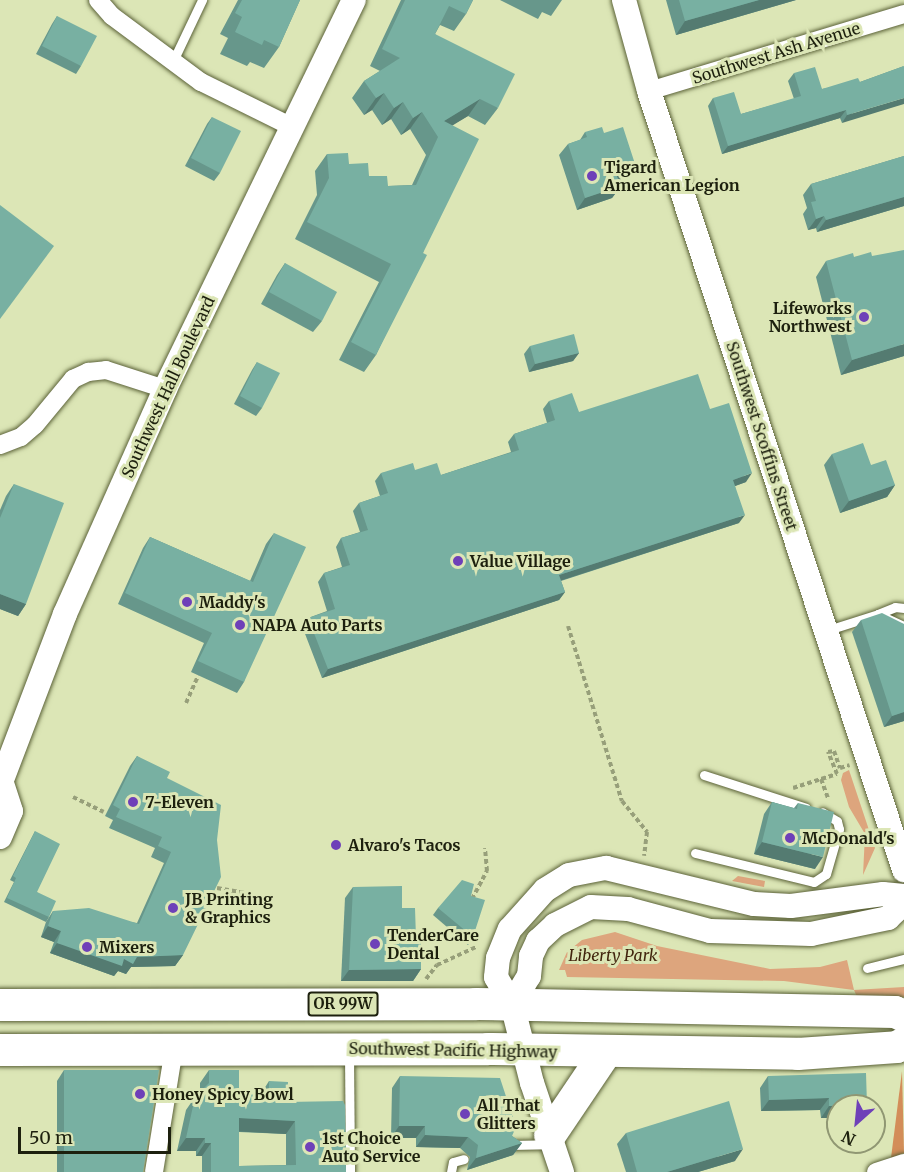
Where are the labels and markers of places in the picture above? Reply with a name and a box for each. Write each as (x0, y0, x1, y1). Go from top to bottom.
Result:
place label: Tigard American Legion (604, 157, 740, 195)
marker: Tigard American Legion (585, 169, 599, 183)
place label: Lifeworks Northwest (769, 298, 852, 336)
marker: Lifeworks Northwest (857, 310, 871, 324)
place label: Value Village (470, 551, 571, 571)
marker: Value Village (451, 554, 465, 568)
place label: Maddy's (199, 592, 266, 612)
marker: Maddy's (180, 595, 194, 609)
place label: NAPA Auto Parts (252, 615, 382, 635)
marker: NAPA Auto Parts (233, 618, 247, 632)
place label: 7-Eleven (145, 792, 214, 812)
marker: 7-Eleven (126, 795, 140, 809)
place label: McDonald's (802, 828, 895, 848)
marker: McDonald's (783, 831, 797, 845)
place label: Alvaro's Tacos (348, 835, 461, 855)
marker: Alvaro's Tacos (329, 838, 343, 852)
place label: JB Printing & Graphics (185, 889, 273, 927)
marker: JB Printing & Graphics (166, 901, 180, 915)
place label: TenderCare Dental (387, 925, 479, 963)
place label: Mixers (99, 937, 154, 957)
marker: TenderCare Dental (368, 937, 382, 951)
marker: Mixers (80, 940, 94, 954)
place label: Honey Spicy Bowl (152, 1084, 294, 1104)
marker: Honey Spicy Bowl (133, 1087, 147, 1101)
place label: All That Glitters (477, 1095, 540, 1133)
marker: All That Glitters (458, 1107, 472, 1121)
place label: 1st Choice Auto Service (322, 1128, 421, 1166)
marker: 1st Choice Auto Service (303, 1140, 317, 1154)

